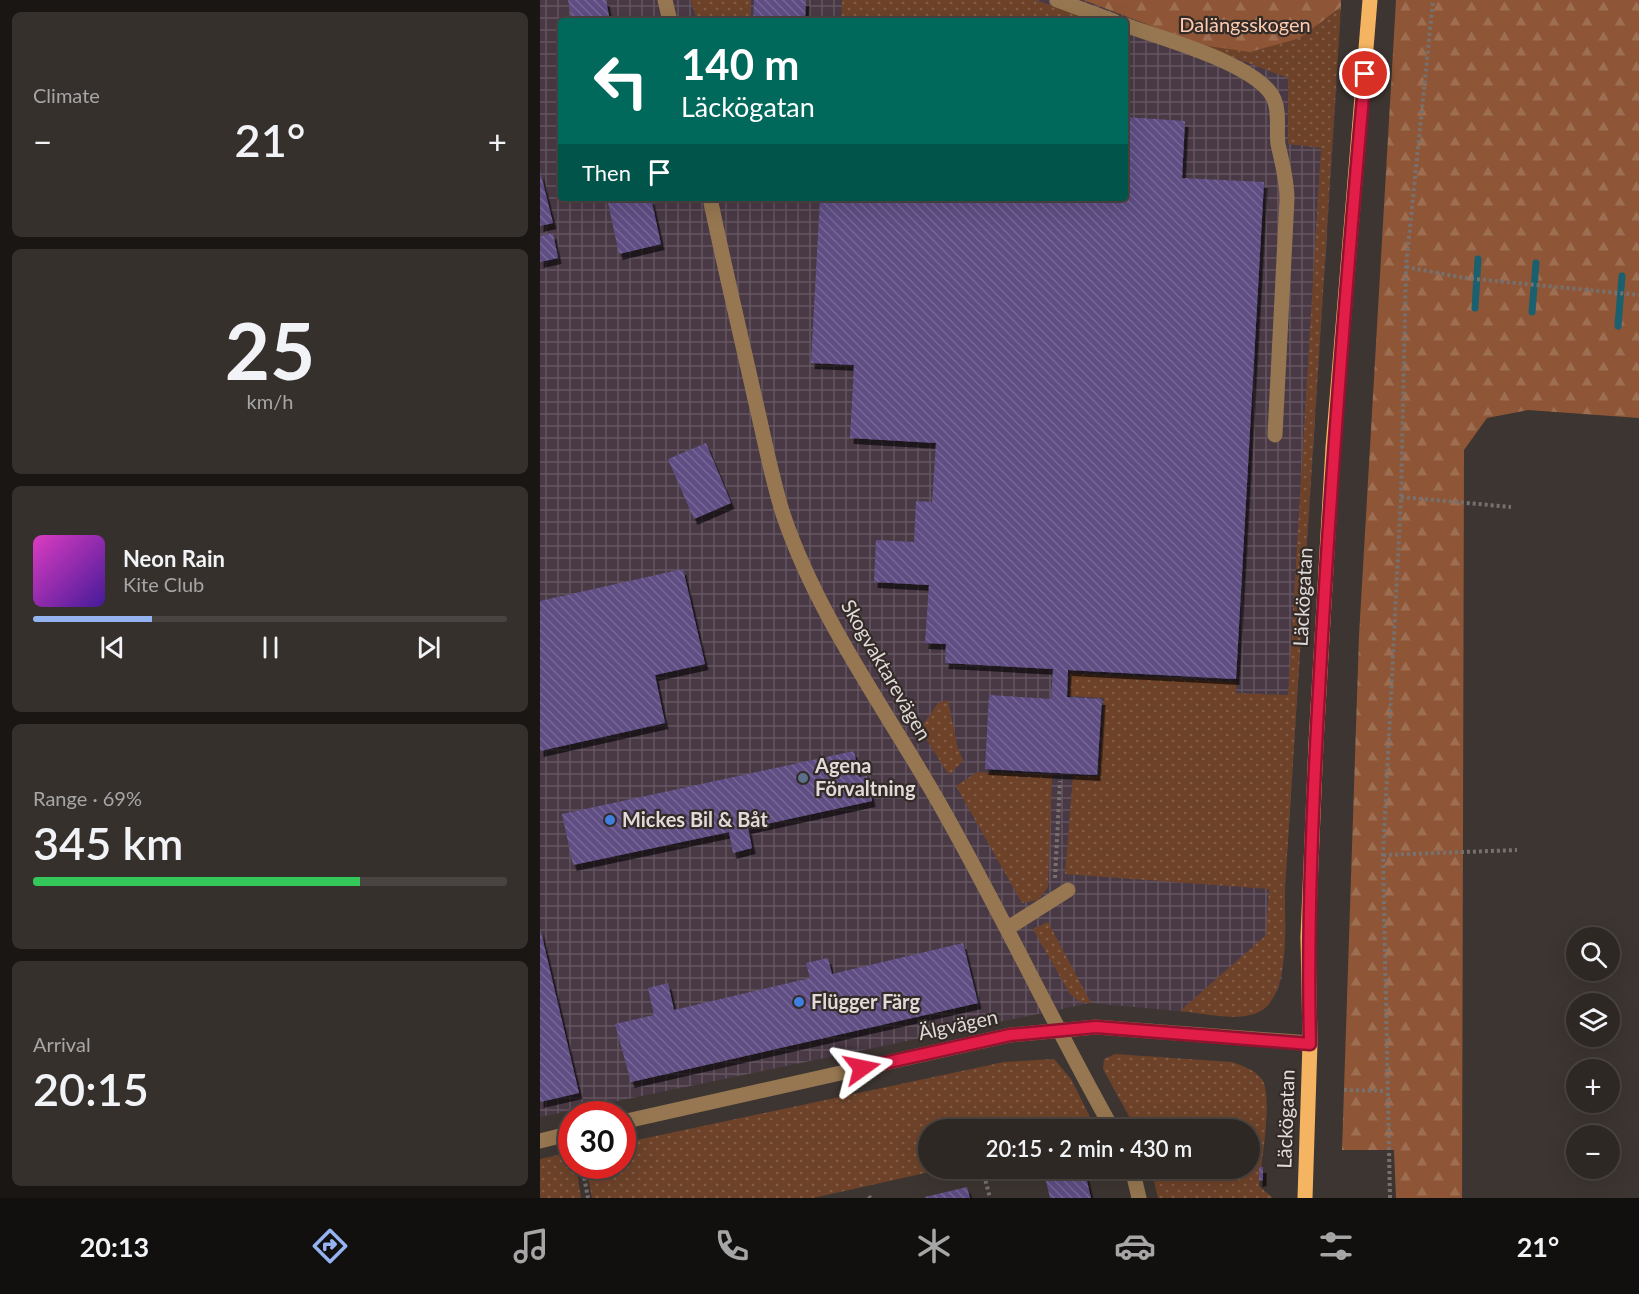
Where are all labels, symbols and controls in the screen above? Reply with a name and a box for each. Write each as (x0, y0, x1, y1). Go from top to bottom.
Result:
park label: Dalängsskogen (1179, 12, 1311, 36)
text: 140 m (681, 39, 799, 89)
icon: left (582, 42, 660, 120)
pin (1339, 48, 1390, 99)
icon: arrive (1348, 57, 1381, 90)
text: Climate (33, 83, 100, 107)
text: Läckögatan (681, 90, 815, 123)
text: 21° (235, 113, 305, 167)
text: − (33, 121, 52, 161)
text: + (488, 121, 507, 161)
icon: arrive (643, 156, 676, 189)
text: Then (582, 159, 631, 186)
text: 25 (225, 303, 315, 397)
text: km/h (247, 389, 293, 413)
text: Neon Rain (123, 545, 225, 572)
street label: Läckögatan (1287, 547, 1317, 647)
text: Kite Club (123, 572, 204, 596)
street label: Skogvaktarevägen (837, 595, 937, 744)
icon: previous (96, 631, 129, 664)
icon: pause (254, 631, 287, 664)
icon: next (412, 631, 445, 664)
place label: Agena Förvaltning (814, 753, 916, 800)
marker: Agena Förvaltning (796, 771, 810, 785)
text: Range · 69% (33, 786, 142, 810)
place label: Mickes Bil & Båt (622, 807, 768, 831)
marker: Mickes Bil & Båt (603, 813, 617, 827)
text: 345 km (33, 816, 183, 870)
map controls (1566, 927, 1620, 1179)
button: search (1566, 927, 1620, 981)
place label: Flügger Färg (811, 989, 920, 1013)
button: layers (1566, 993, 1620, 1047)
marker: Flügger Färg (792, 995, 806, 1009)
street label: Älgvägen (916, 1004, 1000, 1044)
text: Arrival (33, 1032, 91, 1056)
position arrow (830, 1036, 894, 1100)
button: + (1566, 1059, 1620, 1113)
text: 20:15 (33, 1062, 149, 1116)
street label: Läckögatan (1271, 1069, 1299, 1169)
speed limit sign: 30 (558, 1101, 636, 1179)
button: − (1566, 1125, 1620, 1179)
text: 20:15 · 2 min · 430 m (986, 1135, 1192, 1162)
icon: directions (309, 1225, 351, 1267)
icon: music (510, 1225, 552, 1267)
icon: phone (711, 1225, 753, 1267)
icon: climate (913, 1225, 955, 1267)
icon: car (1114, 1225, 1156, 1267)
icon: filters (1315, 1225, 1357, 1267)
text: 20:13 (80, 1230, 149, 1263)
text: 21° (1517, 1230, 1559, 1263)

